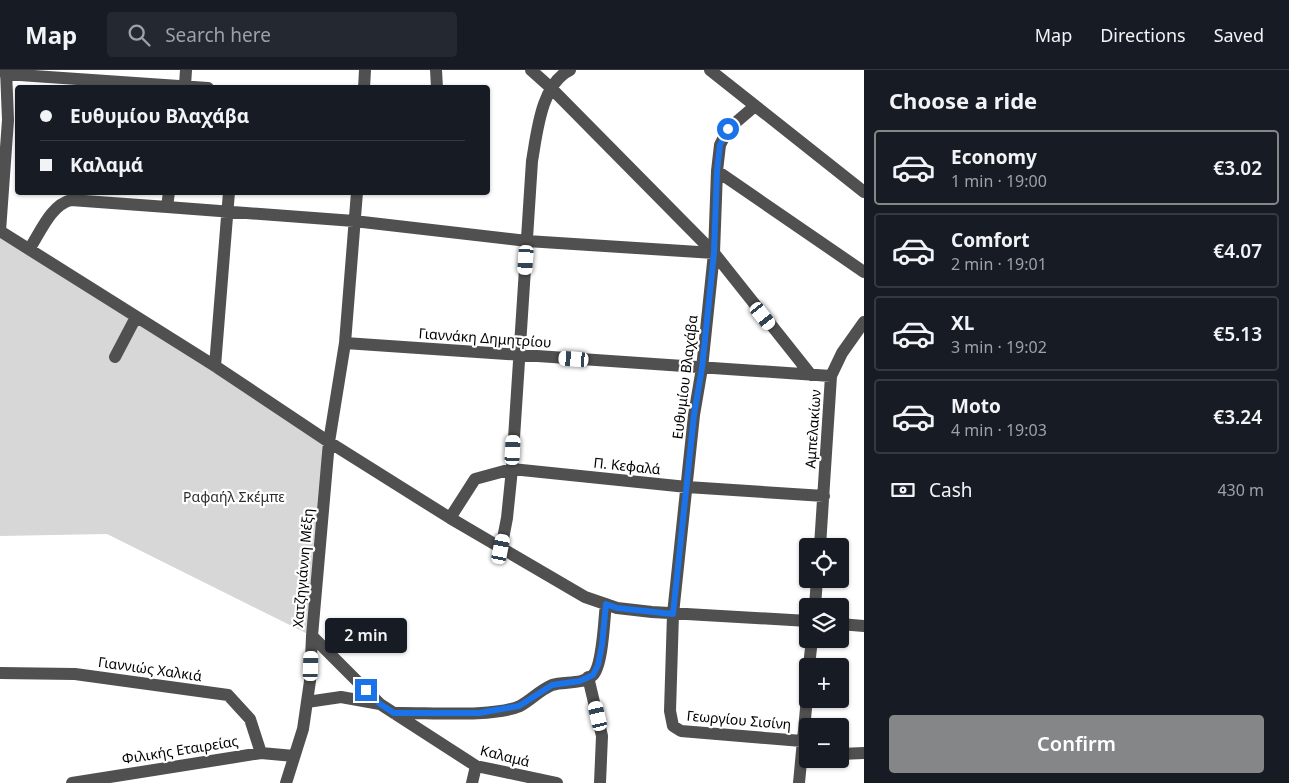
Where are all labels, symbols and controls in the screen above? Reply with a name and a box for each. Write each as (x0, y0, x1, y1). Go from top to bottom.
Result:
search box (107, 12, 457, 57)
text: Map (25, 18, 77, 51)
icon: search (125, 21, 153, 49)
text: Search here (165, 22, 271, 48)
text: Map (1035, 23, 1072, 47)
text: Directions (1100, 23, 1186, 47)
text: Saved (1214, 23, 1264, 47)
text: Choose a ride (889, 85, 1037, 115)
text: Ευθυμίου Βλαχάβα (70, 103, 249, 129)
route start (717, 118, 739, 140)
text: Economy (951, 144, 1037, 170)
icon: car (891, 145, 936, 190)
text: Καλαμά (70, 152, 143, 178)
text: €3.02 (1213, 155, 1262, 181)
text: 1 min · 19:00 (951, 170, 1047, 192)
text: Comfort (951, 227, 1030, 253)
icon: car (891, 228, 936, 273)
text: €4.07 (1213, 238, 1262, 264)
car (517, 245, 534, 275)
text: 2 min · 19:01 (951, 253, 1047, 275)
car (747, 300, 778, 332)
text: XL (951, 310, 974, 336)
icon: car (891, 311, 936, 356)
street label: Ευθυμίου Βλαχάβα (667, 313, 702, 440)
text: €5.13 (1213, 321, 1262, 347)
street label: Γιαννάκη Δημητρίου (418, 323, 552, 352)
text: 3 min · 19:02 (951, 336, 1047, 358)
car (558, 350, 589, 368)
street label: Αμπελακίων (800, 389, 825, 469)
text: Moto (951, 393, 1001, 419)
icon: car (891, 394, 936, 439)
text: €3.24 (1213, 404, 1262, 430)
text: 4 min · 19:03 (951, 419, 1047, 441)
car (504, 435, 521, 465)
street label: Π. Κεφαλά (593, 453, 662, 479)
icon: cash (889, 476, 917, 504)
text: Cash (929, 477, 973, 503)
text: 430 m (1217, 479, 1264, 501)
park label: Ραφαήλ Σκέμπε (183, 487, 285, 506)
street label: Χατζηγιάννη Μέξη (288, 507, 317, 628)
car (490, 533, 511, 565)
map controls (799, 538, 849, 768)
button: locate (799, 538, 849, 588)
button: layers (799, 598, 849, 648)
callout: 2 min (325, 618, 407, 652)
text: 2 min (344, 624, 388, 646)
car (302, 651, 319, 681)
street label: Γιαννιώς Χαλκιά (97, 652, 203, 685)
button: + (799, 658, 849, 708)
route end (355, 679, 377, 701)
car (587, 700, 608, 732)
street label: Γεωργίου Σισίνη (686, 705, 792, 734)
button: Confirm (889, 715, 1264, 773)
button: − (799, 718, 849, 768)
street label: Φιλικής Εταιρείας (121, 731, 240, 768)
street label: Καλαμά (478, 740, 532, 771)

